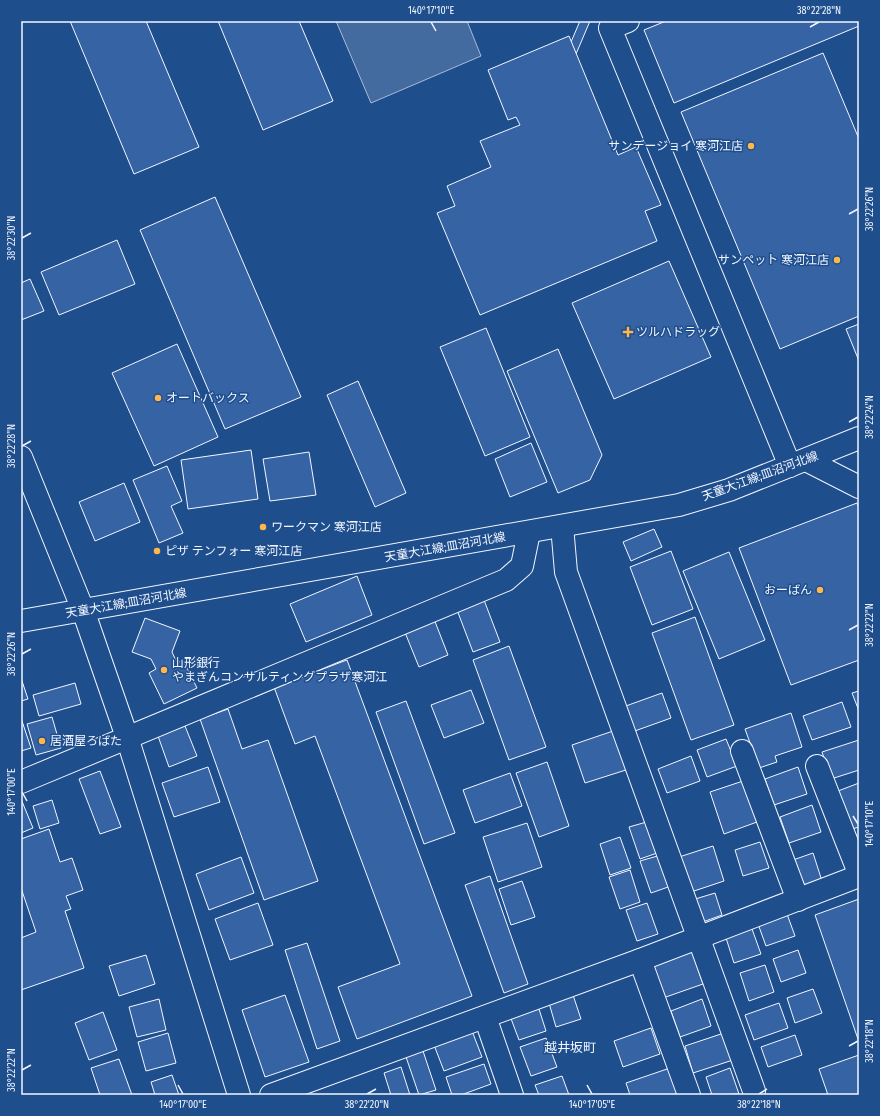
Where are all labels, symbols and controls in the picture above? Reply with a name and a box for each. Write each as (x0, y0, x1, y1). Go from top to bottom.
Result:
text: 140°17'10"E (408, 5, 454, 17)
text: 38°22'28"N (797, 5, 841, 17)
place label: サンデージョイ 寒河江店 (608, 139, 743, 153)
marker: サンデージョイ 寒河江店 (746, 141, 756, 151)
text: 38°22'26"N (864, 187, 876, 231)
text: 38°22'30"N (6, 216, 18, 260)
place label: サンペット 寒河江店 (718, 253, 829, 267)
marker: サンペット 寒河江店 (832, 255, 842, 265)
place label: ツルハドラッグ (636, 325, 720, 339)
marker: ツルハドラッグ (623, 327, 633, 337)
place label: オートバックス (166, 391, 250, 405)
marker: オートバックス (153, 393, 163, 403)
text: 38°22'24"N (864, 395, 876, 439)
text: 38°22'28"N (6, 424, 18, 468)
street label: 天童大江線;皿沼河北線 (700, 448, 820, 504)
place label: ワークマン 寒河江店 (271, 520, 382, 534)
marker: ワークマン 寒河江店 (258, 522, 268, 532)
street label: 天童大江線;皿沼河北線 (383, 529, 507, 565)
place label: ピザ テンフォー 寒河江店 (165, 544, 302, 558)
marker: ピザ テンフォー 寒河江店 (152, 546, 162, 556)
place label: おーばん (764, 583, 812, 597)
street label: 天童大江線;皿沼河北線 (64, 585, 188, 621)
marker: おーばん (815, 585, 825, 595)
text: 38°22'22"N (864, 603, 876, 647)
text: 38°22'26"N (6, 632, 18, 676)
place label: 山形銀行 やまぎんコンサルティングプラザ寒河江 (172, 656, 387, 684)
marker: 山形銀行 やまぎんコンサルティングプラザ寒河江 (159, 665, 169, 675)
place label: 居酒屋ろばた (50, 734, 122, 748)
marker: 居酒屋ろばた (37, 736, 47, 746)
text: 140°17'00"E (6, 768, 18, 816)
text: 140°17'10"E (864, 801, 876, 847)
text: 38°22'18"N (864, 1019, 876, 1063)
district label: 越井坂町 (544, 1040, 596, 1055)
text: 38°22'22"N (6, 1048, 18, 1092)
text: 140°17'00"E (159, 1099, 207, 1111)
text: 38°22'20"N (345, 1099, 389, 1111)
text: 140°17'05"E (569, 1099, 616, 1111)
text: 38°22'18"N (737, 1099, 781, 1111)

